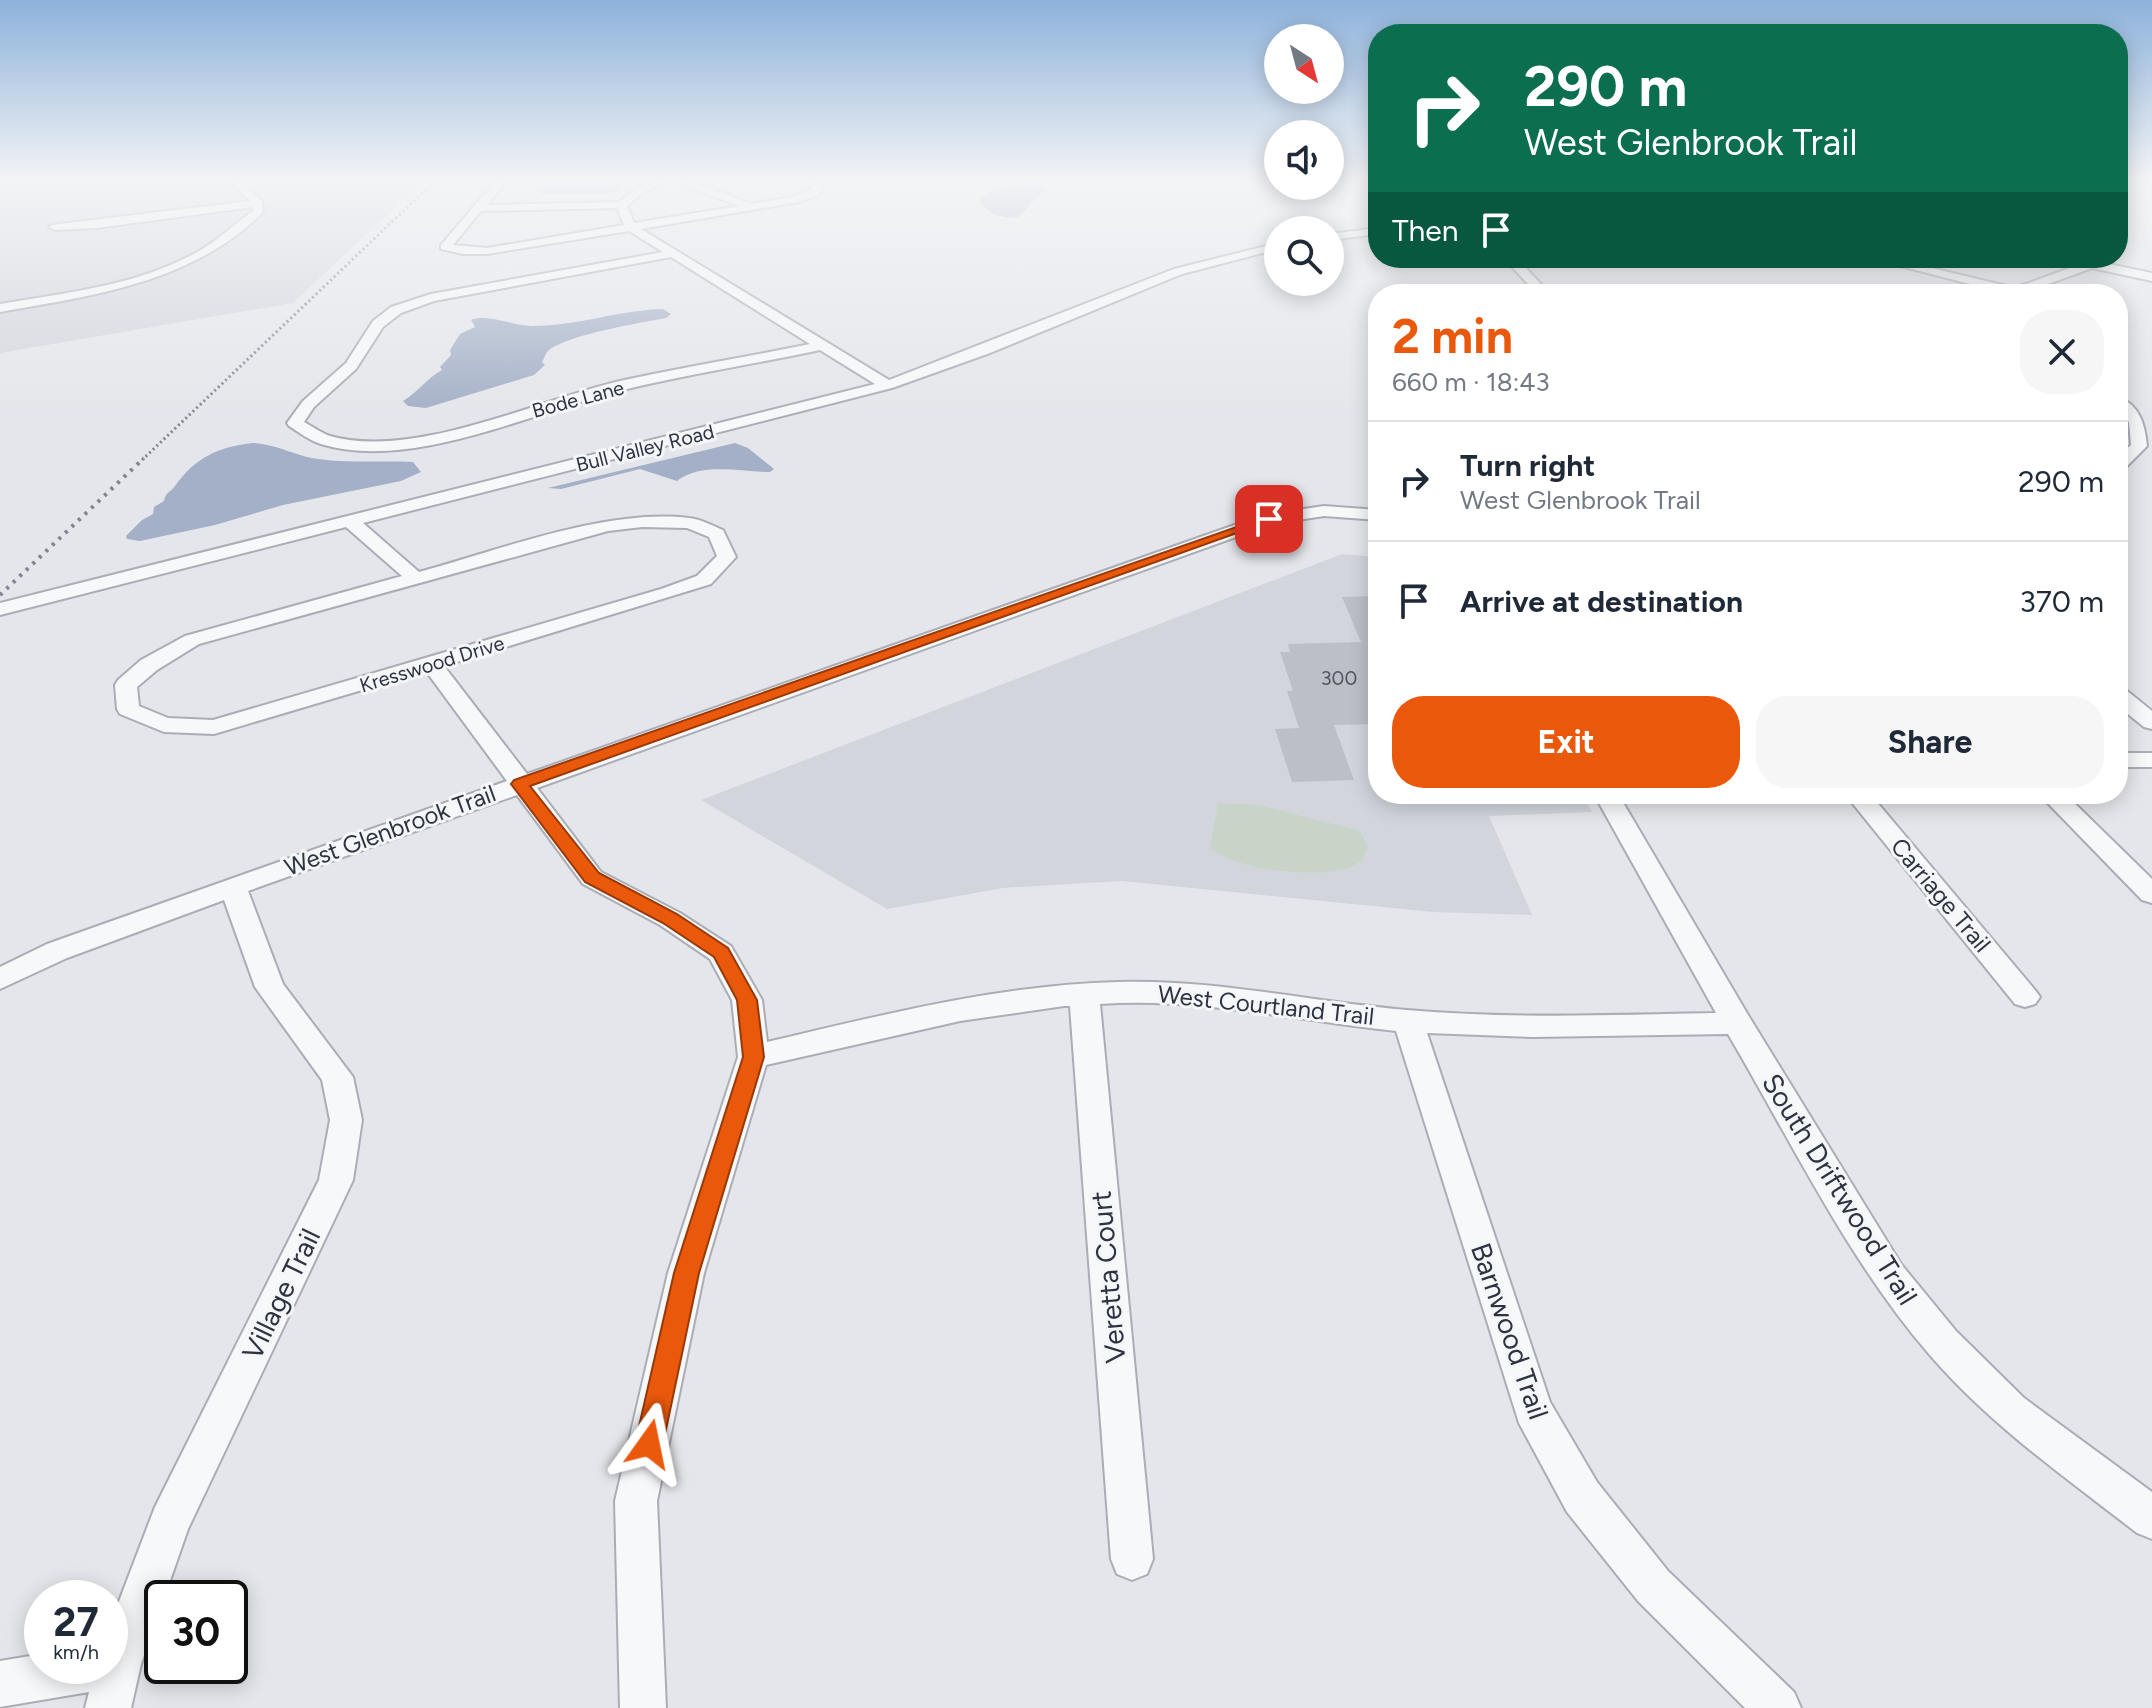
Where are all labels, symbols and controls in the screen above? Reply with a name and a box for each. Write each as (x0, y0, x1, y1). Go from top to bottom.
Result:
north arrow (1264, 24, 1344, 104)
map controls (1264, 24, 1344, 296)
text: 290 m (1524, 53, 1687, 120)
icon: right (1392, 56, 1496, 160)
button: sound (1264, 120, 1344, 200)
text: West Glenbrook Trail (1524, 121, 1857, 164)
icon: arrive (1474, 208, 1518, 252)
text: Then (1392, 212, 1458, 249)
button: search (1264, 216, 1344, 296)
text: 2 min (1392, 307, 1513, 365)
button: close (2020, 310, 2104, 394)
text: 660 m · 18:43 (1392, 366, 1550, 398)
street label: Bode Lane (529, 375, 627, 423)
street label: Bull Valley Road (574, 419, 716, 477)
text: Turn right (1460, 447, 1595, 484)
icon: right (1392, 459, 1436, 503)
text: 290 m (2018, 463, 2104, 500)
text: West Glenbrook Trail (1460, 484, 1701, 516)
pin (1235, 485, 1303, 553)
icon: arrive (1247, 497, 1291, 541)
icon: arrive (1392, 579, 1436, 623)
text: Arrive at destination (1460, 583, 1743, 620)
text: 370 m (2019, 583, 2104, 620)
street label: Kresswood Drive (357, 631, 507, 697)
house number: 300 (1321, 666, 1357, 690)
button: Exit (1392, 696, 1740, 788)
button: Share (1756, 696, 2104, 788)
street label: West Glenbrook Trail (281, 778, 499, 882)
street label: Carriage Trail (1885, 832, 1997, 958)
street label: West Courtland Trail (1156, 979, 1376, 1031)
street label: South Driftwood Trail (1755, 1067, 1925, 1311)
street label: Veretta Court (1084, 1189, 1132, 1365)
street label: Village Trail (235, 1223, 327, 1365)
street label: Barnwood Trail (1464, 1238, 1556, 1424)
position arrow (607, 1402, 691, 1486)
speed limit sign: 30 (144, 1580, 248, 1684)
text: 27 (53, 1598, 99, 1646)
text: km/h (53, 1640, 99, 1664)

